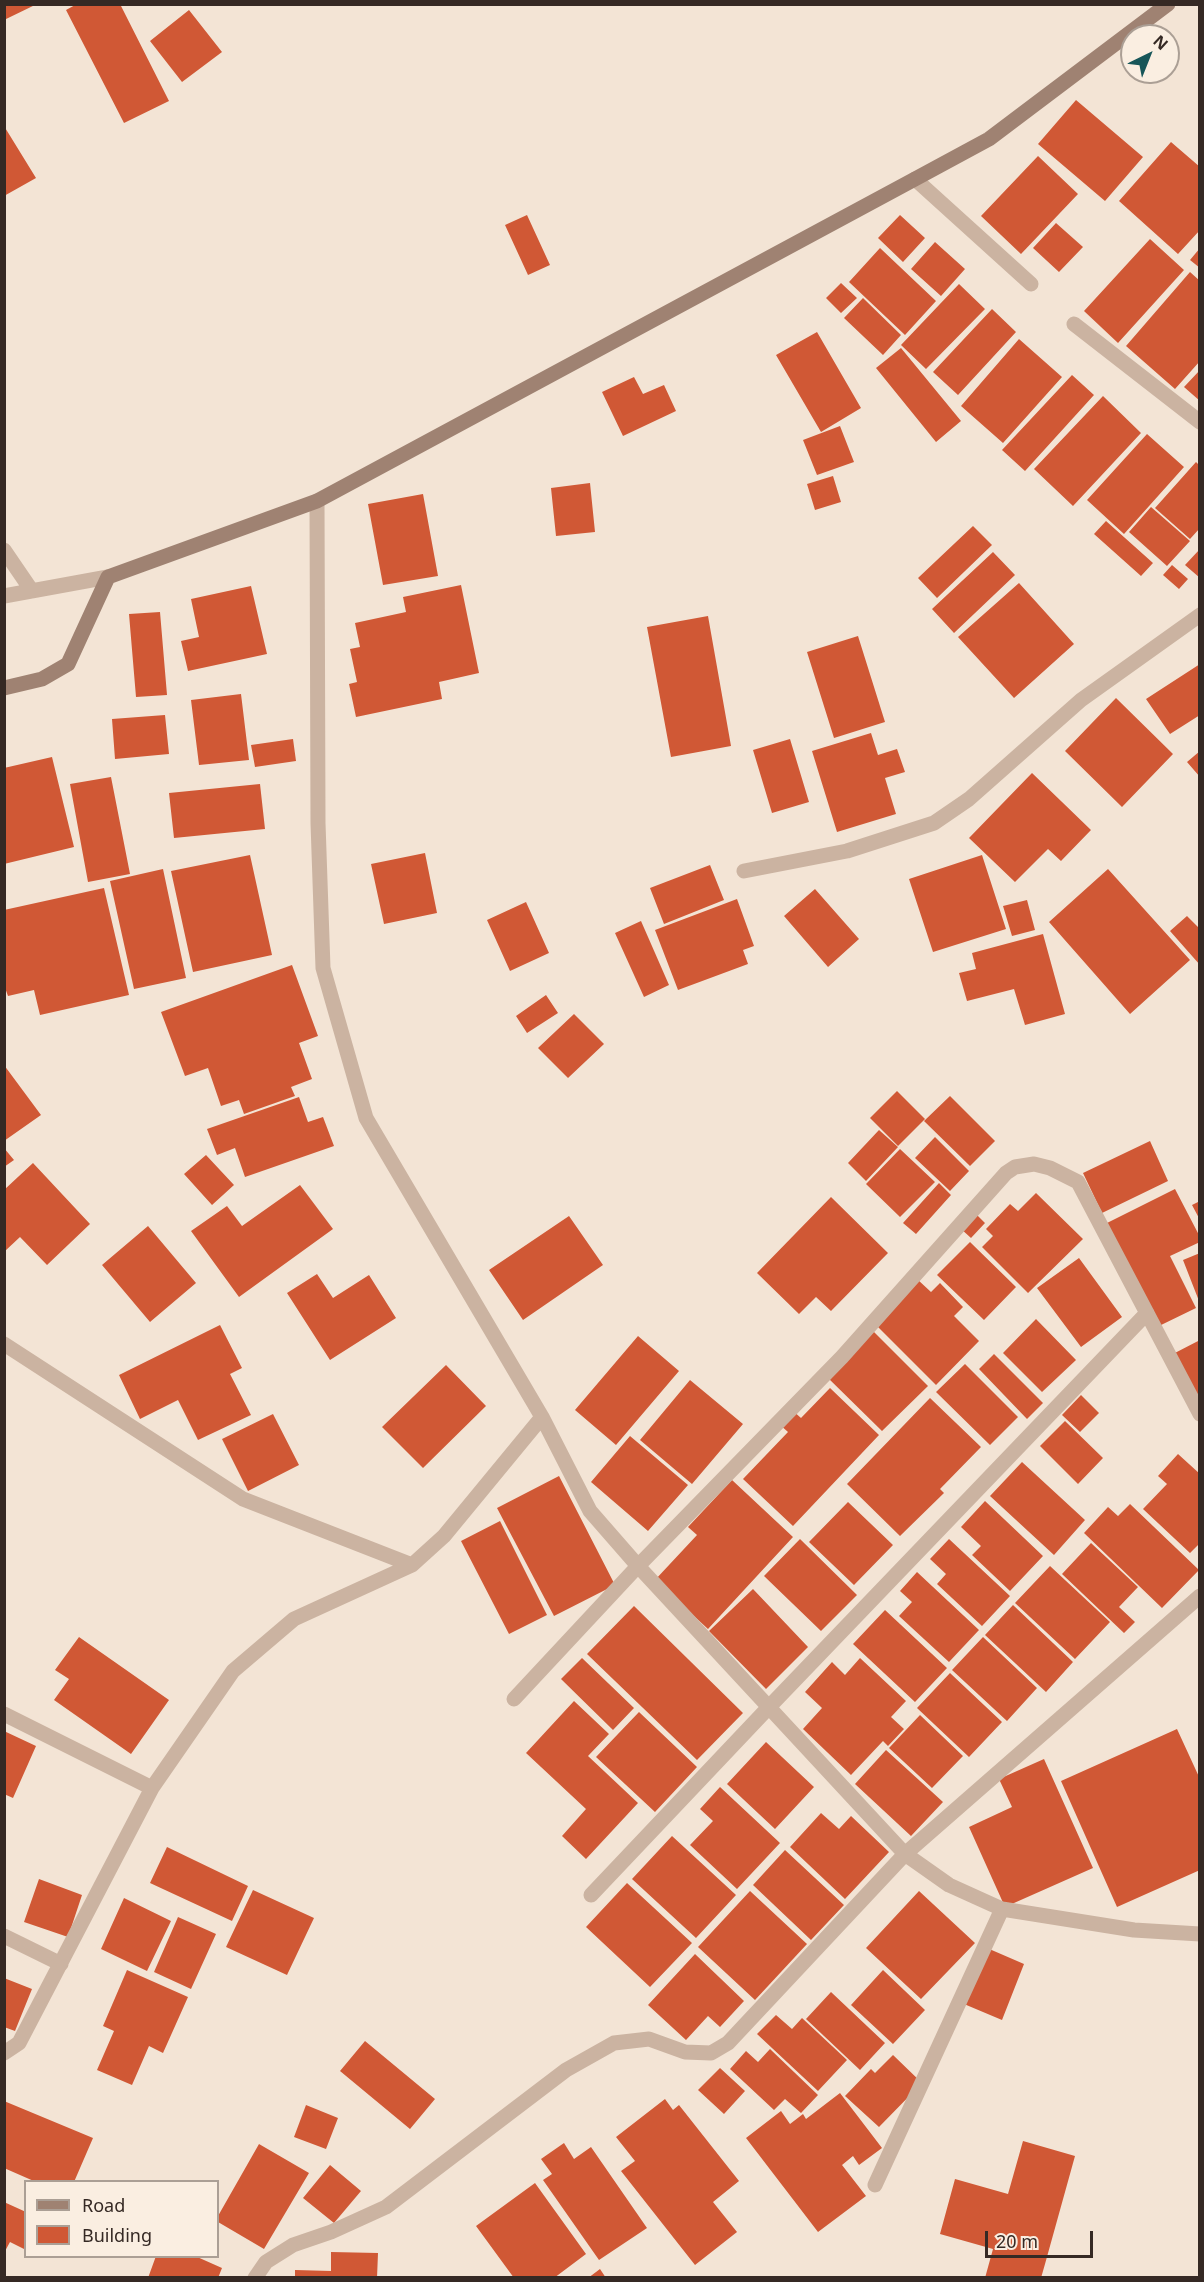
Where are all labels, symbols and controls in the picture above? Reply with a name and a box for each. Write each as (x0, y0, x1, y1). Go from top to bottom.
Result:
north arrow (1120, 24, 1180, 84)
text: N (1149, 30, 1173, 55)
legend (24, 2180, 219, 2258)
text: Road (82, 2193, 125, 2217)
scale bar (988, 2219, 1096, 2257)
text: Building (82, 2223, 152, 2247)
text: 20 m (996, 2229, 1038, 2253)

